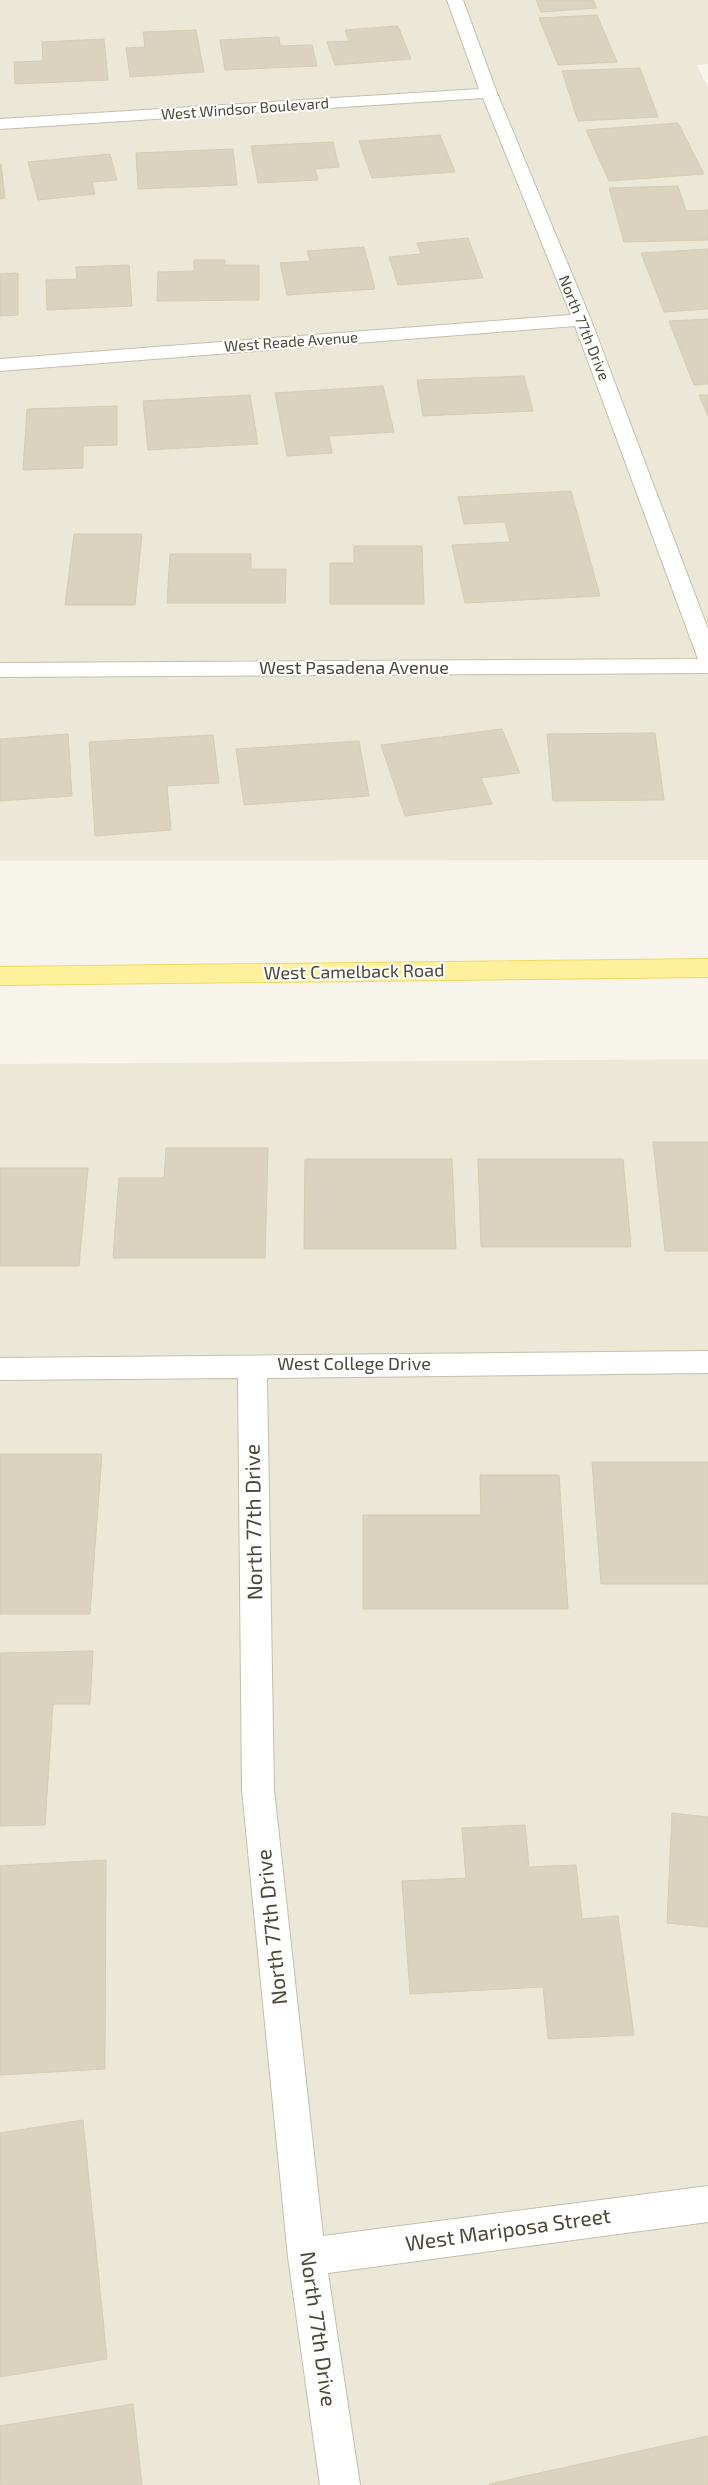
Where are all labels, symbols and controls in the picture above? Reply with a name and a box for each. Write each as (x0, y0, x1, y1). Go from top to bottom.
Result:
street label: West Windsor Boulevard (160, 93, 330, 123)
street label: North 77th Drive (556, 272, 614, 383)
street label: West Reade Avenue (223, 327, 358, 355)
street label: West Pasadena Avenue (259, 656, 449, 678)
street label: West Camelback Road (263, 958, 445, 984)
street label: West College Drive (277, 1352, 431, 1374)
street label: North 77th Drive (239, 1444, 266, 1600)
street label: North 77th Drive (250, 1848, 291, 2006)
street label: West Mariposa Street (404, 2202, 612, 2255)
street label: North 77th Drive (296, 2250, 343, 2408)

